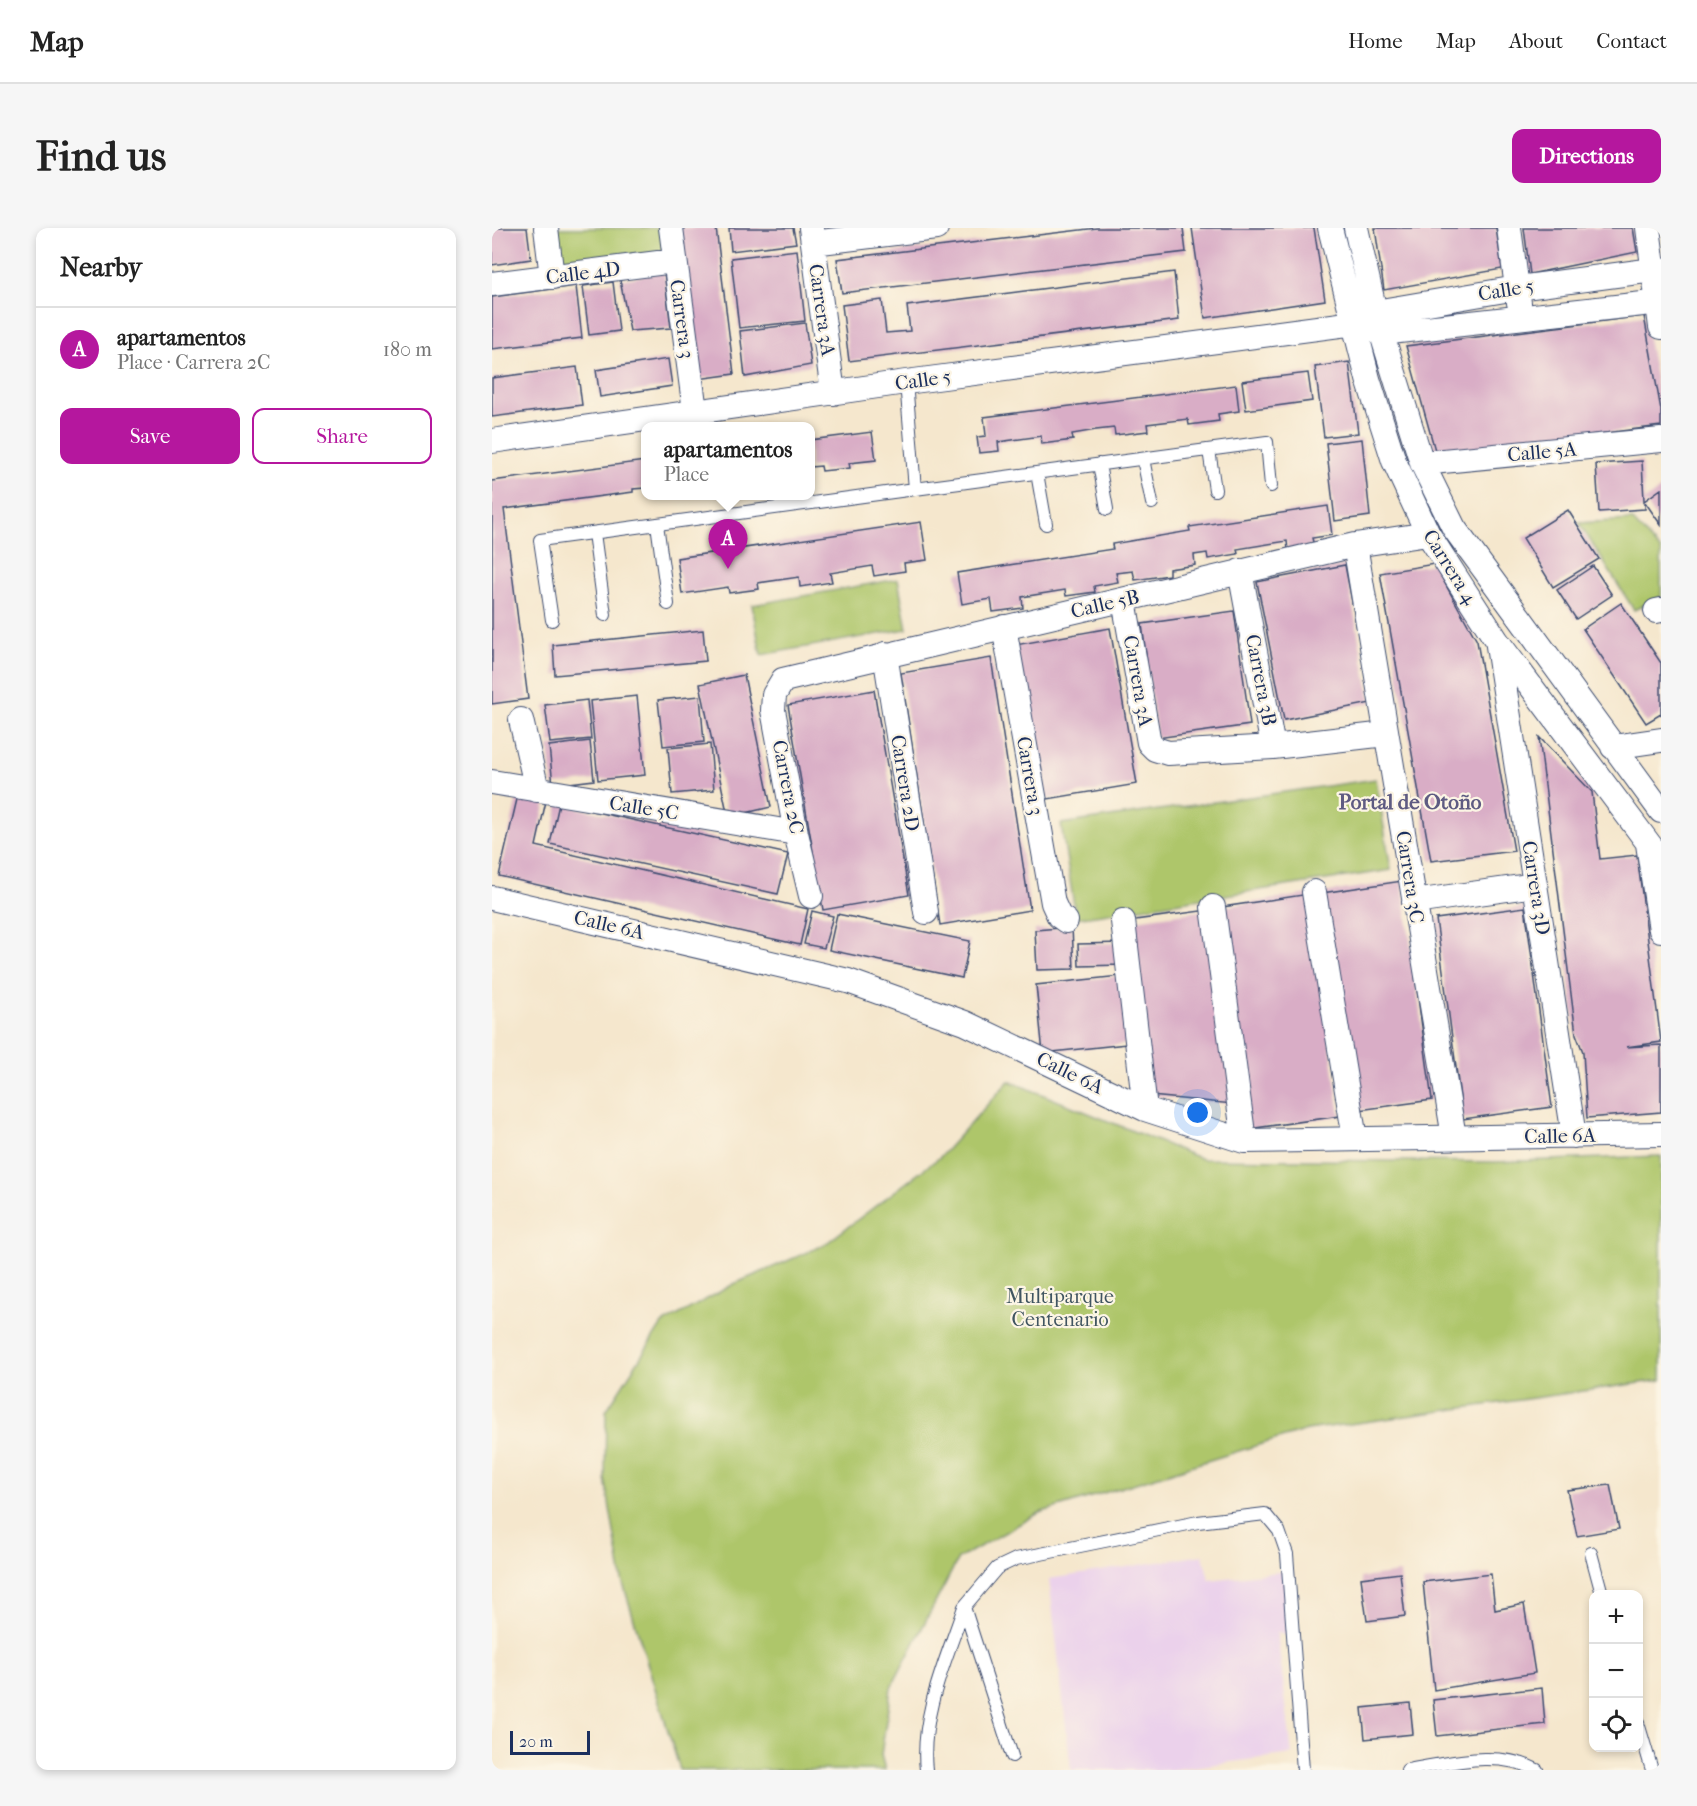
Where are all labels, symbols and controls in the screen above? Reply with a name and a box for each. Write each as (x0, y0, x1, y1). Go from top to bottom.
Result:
text: Map (30, 25, 84, 58)
text: Home (1348, 29, 1403, 53)
text: Map (1436, 29, 1476, 53)
text: About (1509, 29, 1563, 53)
text: Contact (1596, 29, 1667, 53)
button: Directions (1512, 129, 1661, 183)
text: Find us (36, 132, 166, 181)
text: Nearby (60, 252, 142, 283)
street label: Calle 4D (544, 257, 622, 289)
street label: Carrera 3A (804, 262, 840, 359)
street label: Calle 5 (1476, 274, 1536, 306)
street label: Carrera 3 (665, 278, 699, 360)
text: apartamentos (117, 325, 246, 351)
text: A (73, 338, 86, 361)
text: 180 m (383, 338, 432, 361)
text: Place · Carrera 2C (117, 351, 270, 374)
street label: Calle 5 (893, 365, 953, 395)
button: Save (60, 408, 240, 464)
button: Share (252, 408, 432, 464)
popup (641, 422, 815, 500)
text: apartamentos (664, 437, 792, 463)
street label: Calle 5A (1506, 437, 1579, 466)
text: Place (664, 463, 709, 486)
pin: A (708, 520, 748, 569)
street label: Carrera 4 (1418, 526, 1482, 609)
street label: Calle 5B (1069, 585, 1141, 623)
street label: Carrera 3B (1241, 632, 1281, 728)
street label: Carrera 3A (1119, 633, 1158, 730)
street label: Carrera 2D (886, 733, 924, 833)
street label: Carrera 3 (1012, 735, 1048, 817)
street label: Carrera 2C (768, 738, 808, 836)
district label: Portal de Otoño (1339, 790, 1482, 814)
street label: Calle 5C (608, 791, 680, 825)
street label: Carrera 3C (1391, 829, 1429, 925)
street label: Carrera 3D (1517, 839, 1555, 937)
street label: Calle 6A (572, 906, 647, 944)
street label: Calle 6A (1033, 1047, 1108, 1099)
your location (1183, 1098, 1212, 1127)
street label: Calle 6A (1524, 1124, 1597, 1148)
park label: Multiparque Centenario (1006, 1285, 1114, 1331)
map controls (1589, 1590, 1643, 1752)
button: + (1589, 1590, 1643, 1644)
button: − (1589, 1644, 1643, 1698)
button: locate (1589, 1698, 1643, 1752)
scale bar (510, 1728, 590, 1756)
text: 20 m (519, 1732, 553, 1751)

